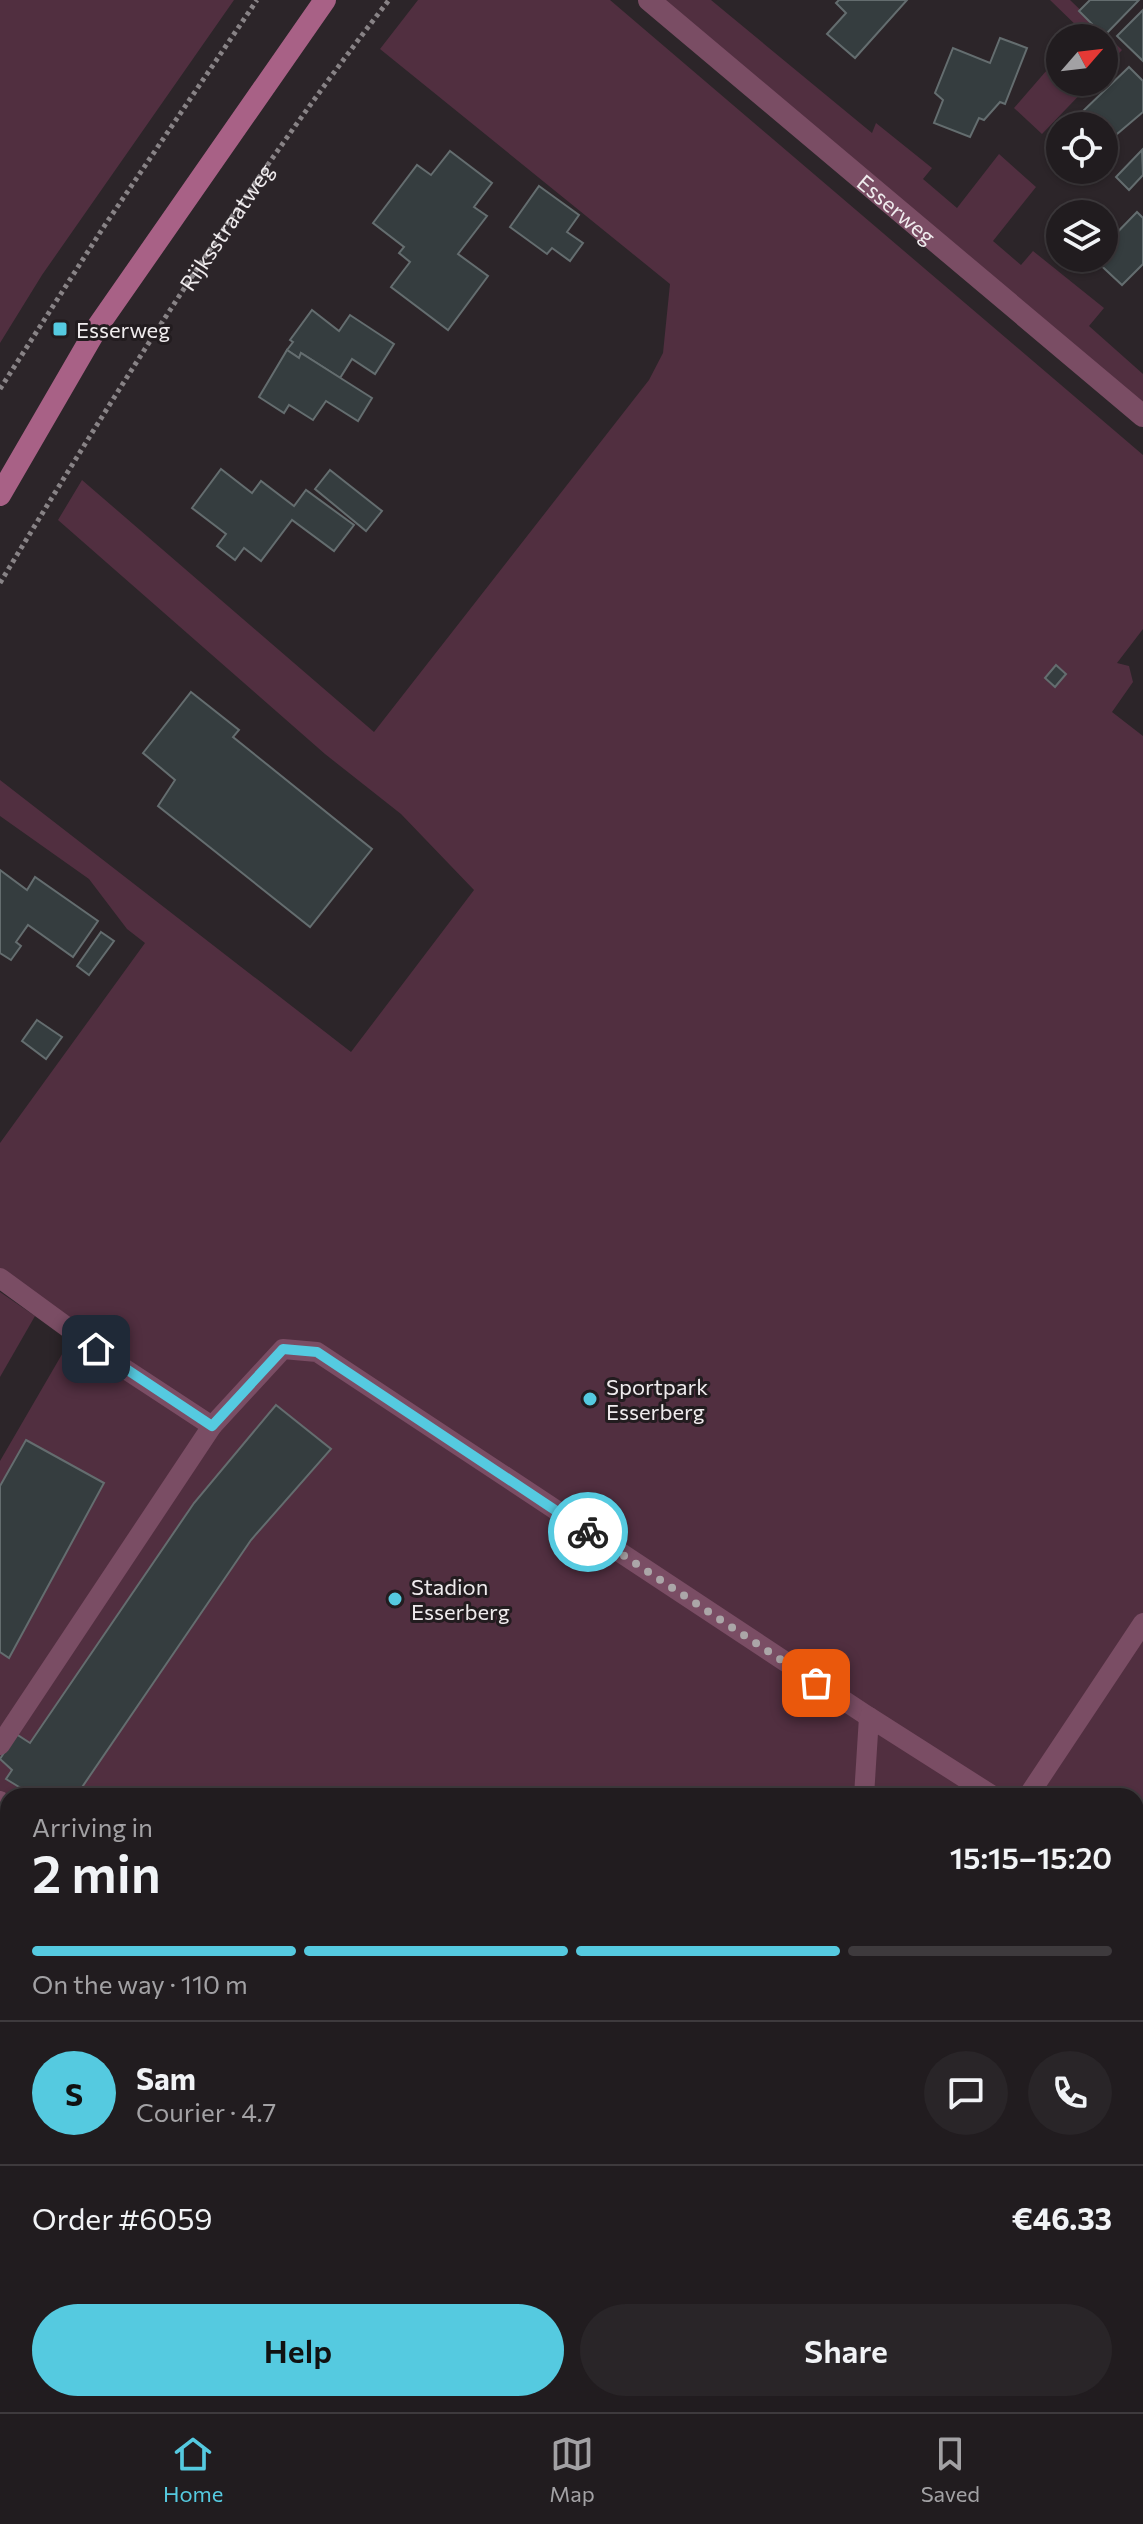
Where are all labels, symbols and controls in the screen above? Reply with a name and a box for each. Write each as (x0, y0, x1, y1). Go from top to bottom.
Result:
north arrow (1046, 24, 1118, 96)
map controls (1046, 24, 1118, 272)
button: locate (1046, 112, 1118, 184)
street label: Rijksstraatweg (173, 157, 279, 296)
street label: Esserweg (852, 168, 942, 249)
button: layers (1046, 200, 1118, 272)
place label: Esserweg (76, 316, 170, 343)
marker: Esserweg (51, 320, 69, 338)
pin (62, 1315, 130, 1383)
icon: home (74, 1327, 118, 1371)
place label: Sportpark Esserberg (606, 1373, 708, 1425)
marker: Sportpark Esserberg (581, 1390, 599, 1408)
courier (548, 1492, 628, 1572)
icon: bike (566, 1510, 610, 1554)
place label: Stadion Esserberg (411, 1573, 510, 1625)
marker: Stadion Esserberg (386, 1590, 404, 1608)
pin (782, 1649, 850, 1717)
icon: bag (794, 1661, 838, 1705)
text: Arriving in (32, 1811, 153, 1842)
text: 15:15–15:20 (950, 1838, 1112, 1875)
text: 2 min (32, 1840, 161, 1904)
text: On the way · 110 m (32, 1968, 248, 1999)
button: chat (924, 2051, 1008, 2135)
button: phone (1028, 2051, 1112, 2135)
text: Sam (136, 2059, 196, 2096)
text: S (65, 2075, 83, 2112)
text: Courier · 4.7 (136, 2096, 276, 2127)
text: Order #6059 (32, 2199, 213, 2236)
text: €46.33 (1012, 2199, 1112, 2236)
button: Help (32, 2304, 564, 2396)
button: Share (580, 2304, 1112, 2396)
tab: Home (163, 2432, 223, 2507)
tab: Map (549, 2432, 595, 2507)
tab: Saved (921, 2432, 980, 2507)

